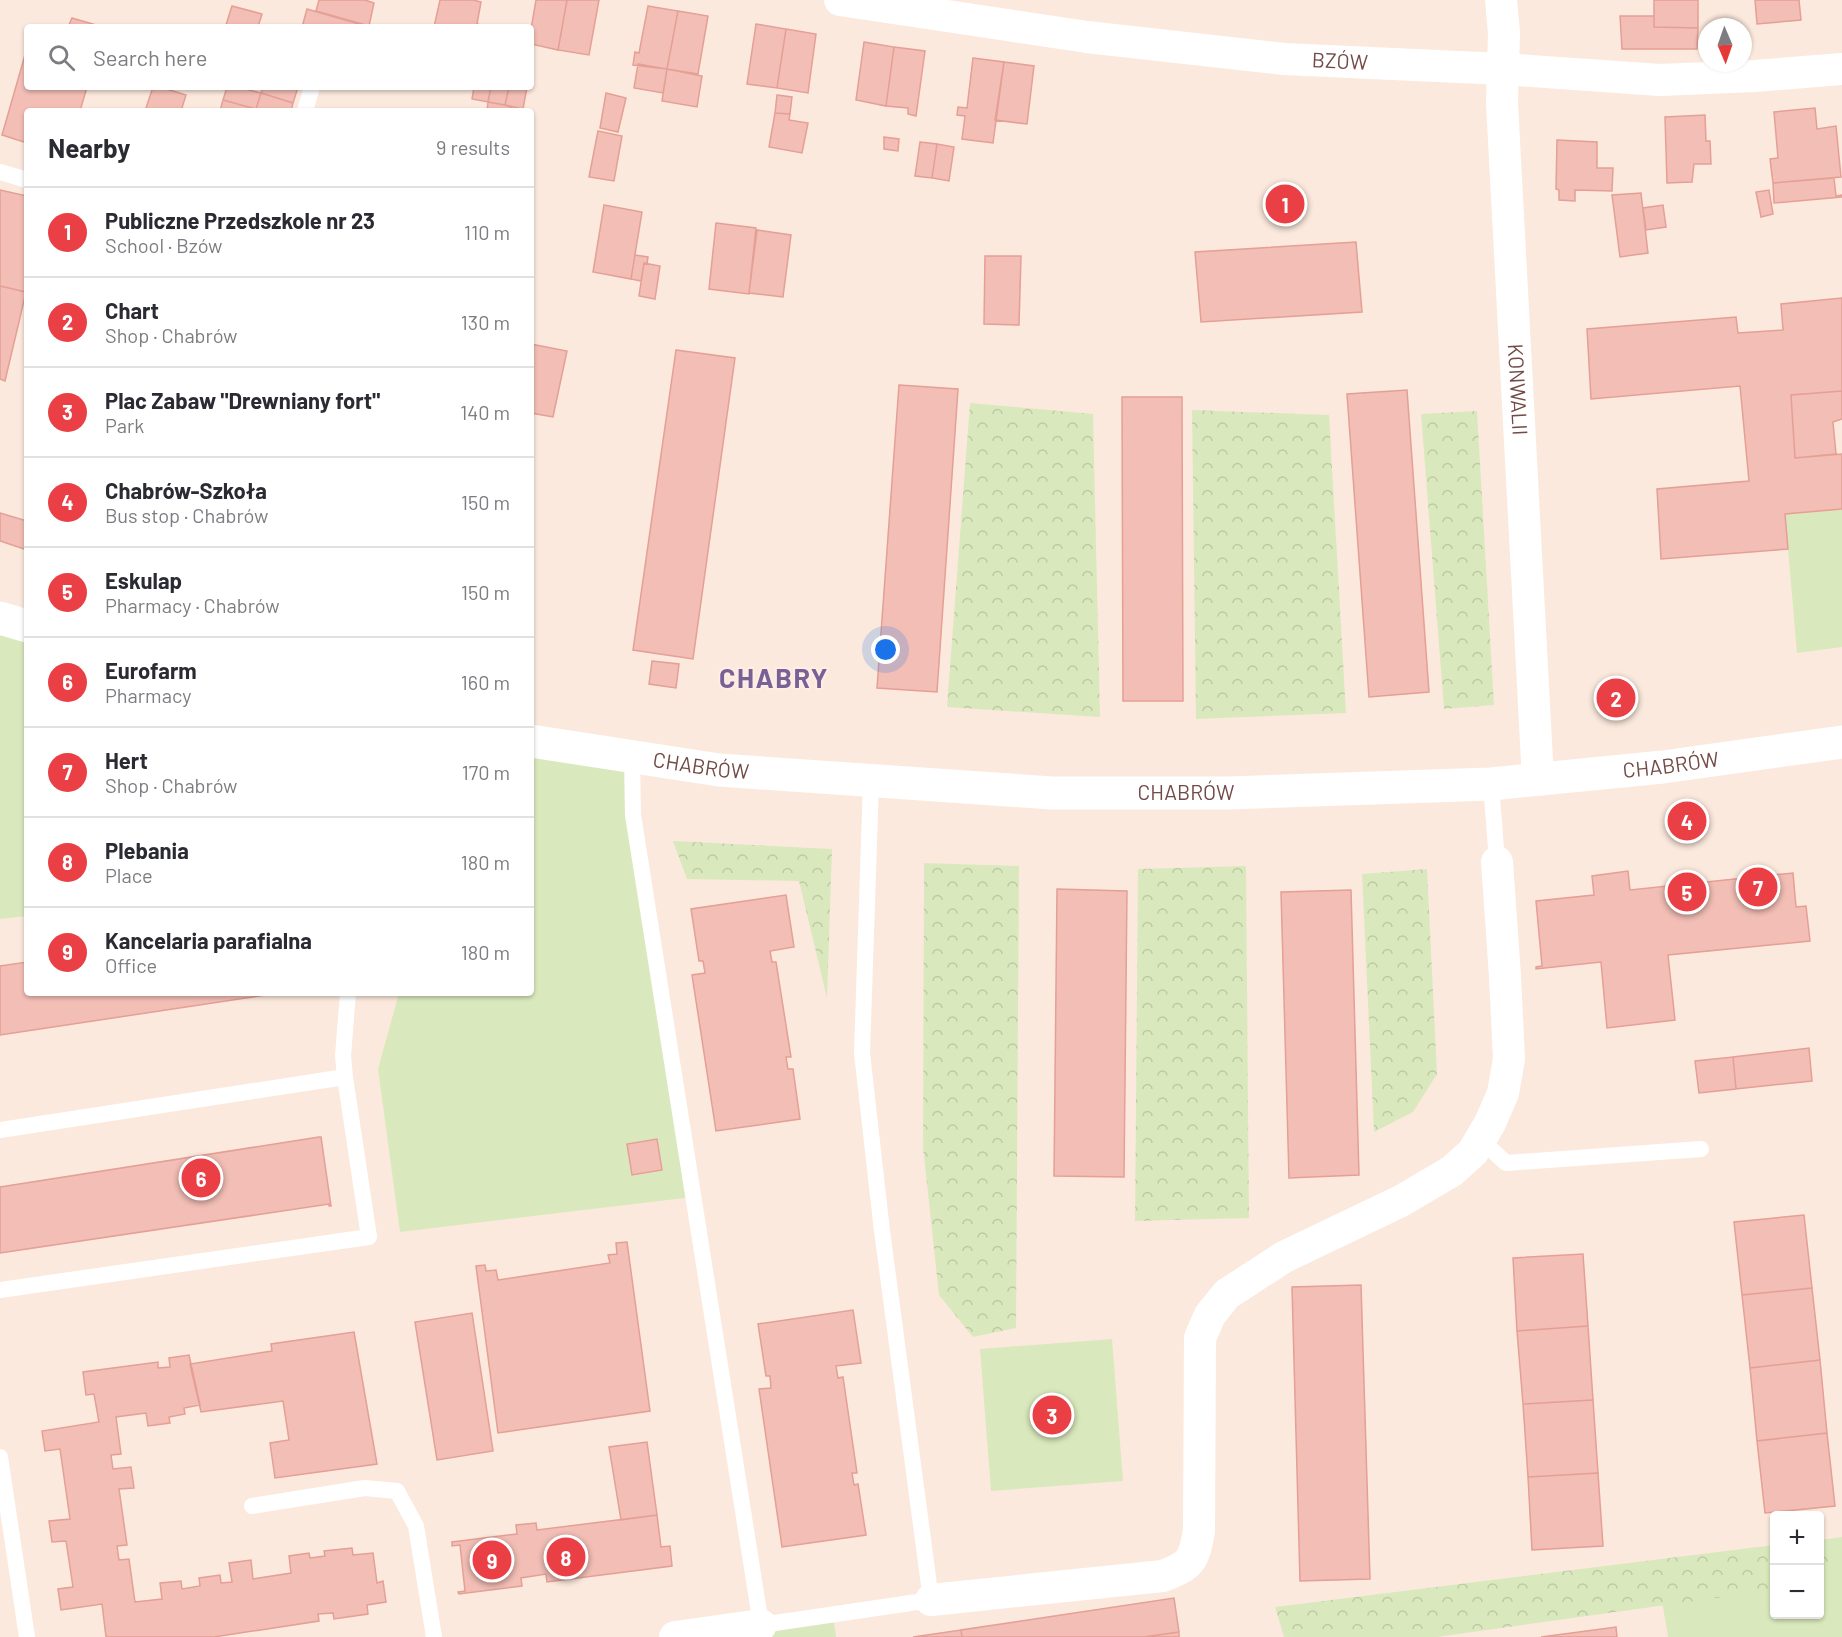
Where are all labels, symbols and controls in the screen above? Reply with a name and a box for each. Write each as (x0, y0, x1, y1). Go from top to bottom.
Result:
north arrow (1698, 18, 1752, 72)
search box (24, 24, 534, 90)
icon: search (45, 41, 78, 74)
text: Search here (93, 44, 207, 70)
street label: BZÓW (1311, 46, 1369, 74)
text: Nearby (48, 132, 130, 163)
text: 9 results (436, 135, 510, 159)
pin: 1 (1266, 182, 1304, 226)
text: Publiczne Przedszkole nr 23 (105, 207, 375, 233)
text: 1 (64, 220, 71, 244)
text: 110 m (464, 220, 510, 244)
text: School · Bzów (105, 233, 223, 257)
text: Chart (105, 297, 159, 323)
text: 2 (62, 310, 73, 334)
text: 130 m (461, 310, 510, 334)
text: Shop · Chabrów (105, 323, 237, 347)
street label: KONWALII (1504, 343, 1534, 436)
text: Plac Zabaw "Drewniany fort" (105, 387, 380, 413)
text: 3 (62, 400, 73, 424)
text: 140 m (460, 400, 510, 424)
text: Park (105, 413, 144, 437)
text: Chabrów-Szkoła (105, 477, 267, 503)
text: 4 (61, 490, 74, 514)
text: 150 m (461, 490, 510, 514)
text: Bus stop · Chabrów (105, 503, 268, 527)
text: Eskulap (105, 567, 182, 593)
text: 5 (62, 580, 73, 604)
text: 150 m (461, 580, 510, 604)
text: Pharmacy · Chabrów (105, 593, 280, 617)
your location (871, 635, 900, 664)
text: Eurofarm (105, 657, 197, 683)
district label: CHABRY (719, 661, 829, 693)
text: 6 (62, 670, 73, 694)
text: 160 m (461, 670, 510, 694)
pin: 2 (1596, 676, 1636, 720)
text: Pharmacy (105, 683, 191, 707)
street label: CHABRÓW (1621, 745, 1720, 782)
street label: CHABRÓW (651, 746, 750, 783)
text: Hert (105, 747, 148, 773)
text: 7 (63, 760, 72, 784)
text: 170 m (462, 760, 510, 784)
text: Shop · Chabrów (105, 773, 237, 797)
street label: CHABRÓW (1138, 779, 1234, 804)
pin: 4 (1668, 798, 1706, 844)
text: Plebania (105, 837, 189, 863)
text: 8 (62, 850, 73, 874)
text: 180 m (461, 850, 510, 874)
text: Place (105, 863, 153, 887)
pin: 7 (1738, 864, 1778, 910)
pin: 5 (1668, 870, 1706, 914)
text: Kancelaria parafialna (105, 927, 312, 953)
text: 9 (62, 940, 73, 964)
text: 180 m (461, 940, 510, 964)
text: Office (105, 953, 157, 977)
pin: 6 (182, 1156, 220, 1200)
pin: 3 (1032, 1392, 1072, 1438)
map controls (1770, 1511, 1824, 1619)
button: + (1770, 1511, 1824, 1565)
pin: 8 (546, 1534, 586, 1580)
pin: 9 (472, 1538, 512, 1582)
button: − (1770, 1565, 1824, 1619)

